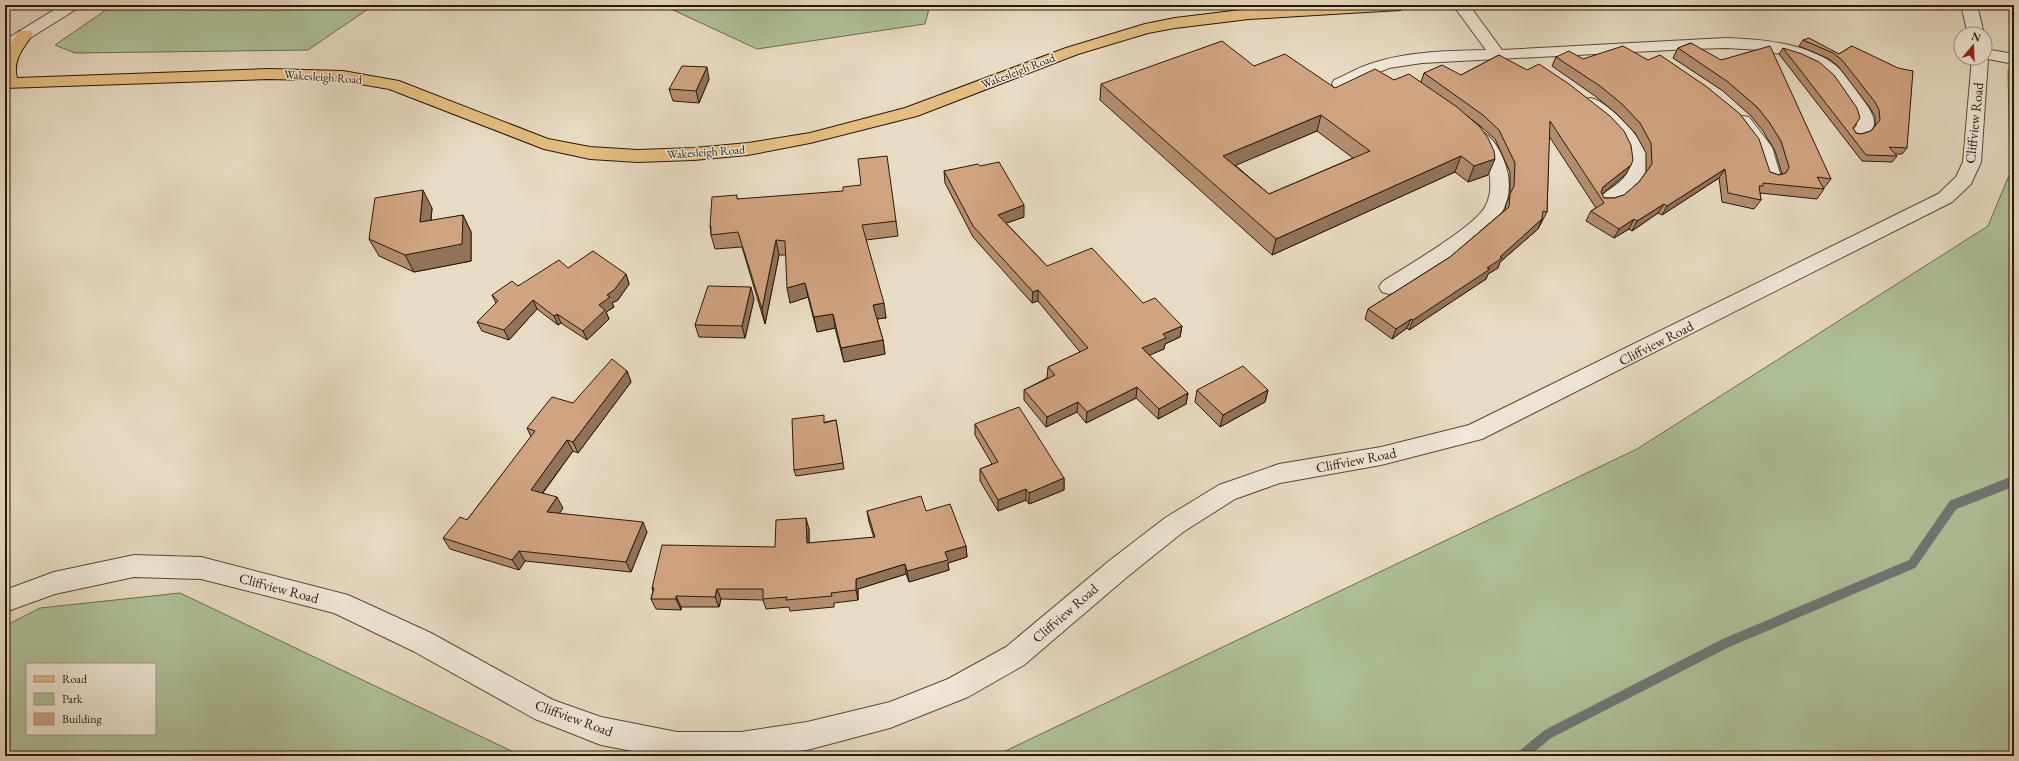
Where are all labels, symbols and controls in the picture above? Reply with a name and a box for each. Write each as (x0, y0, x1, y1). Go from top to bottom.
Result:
north arrow (1953, 26, 1993, 66)
text: N (1970, 28, 1983, 45)
street label: Wakesleigh Road (979, 49, 1058, 92)
street label: Wakesleigh Road (283, 66, 363, 88)
street label: Cliffview Road (1961, 81, 1987, 164)
street label: Wakesleigh Road (666, 141, 746, 163)
street label: Cliffview Road (1616, 316, 1697, 370)
street label: Cliffview Road (1314, 443, 1399, 477)
street label: Cliffview Road (237, 569, 322, 607)
street label: Cliffview Road (1028, 579, 1102, 647)
legend (26, 663, 156, 735)
text: Road (62, 671, 88, 687)
text: Park (62, 691, 83, 707)
street label: Cliffview Road (533, 696, 616, 741)
text: Building (62, 711, 103, 727)

